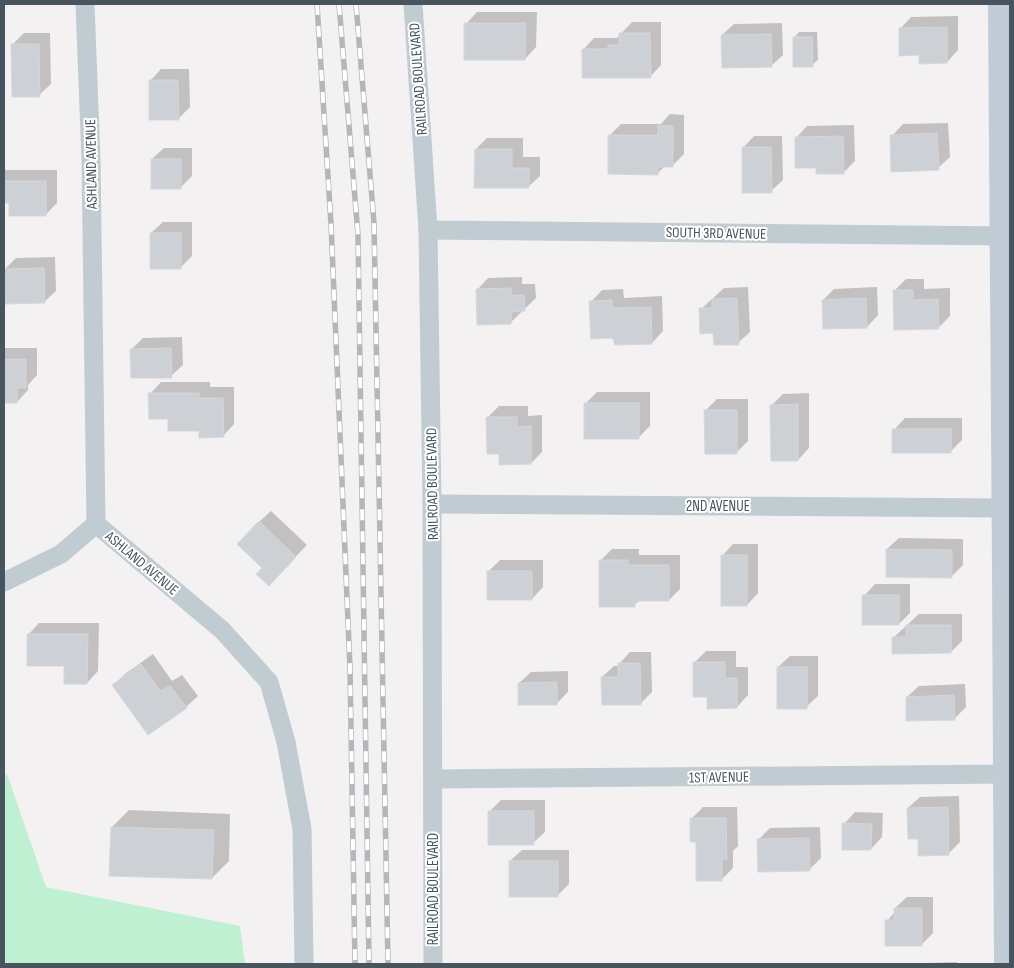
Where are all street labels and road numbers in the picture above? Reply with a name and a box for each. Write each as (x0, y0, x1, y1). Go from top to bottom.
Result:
street label: RAILROAD BOULEVARD (405, 22, 432, 136)
street label: ASHLAND AVENUE (81, 119, 102, 210)
street label: SOUTH 3RD AVENUE (666, 223, 766, 244)
street label: RAILROAD BOULEVARD (422, 428, 443, 540)
street label: 2ND AVENUE (686, 497, 750, 516)
street label: ASHLAND AVENUE (100, 526, 182, 600)
street label: 1ST AVENUE (689, 767, 749, 788)
street label: RAILROAD BOULEVARD (424, 833, 443, 945)

